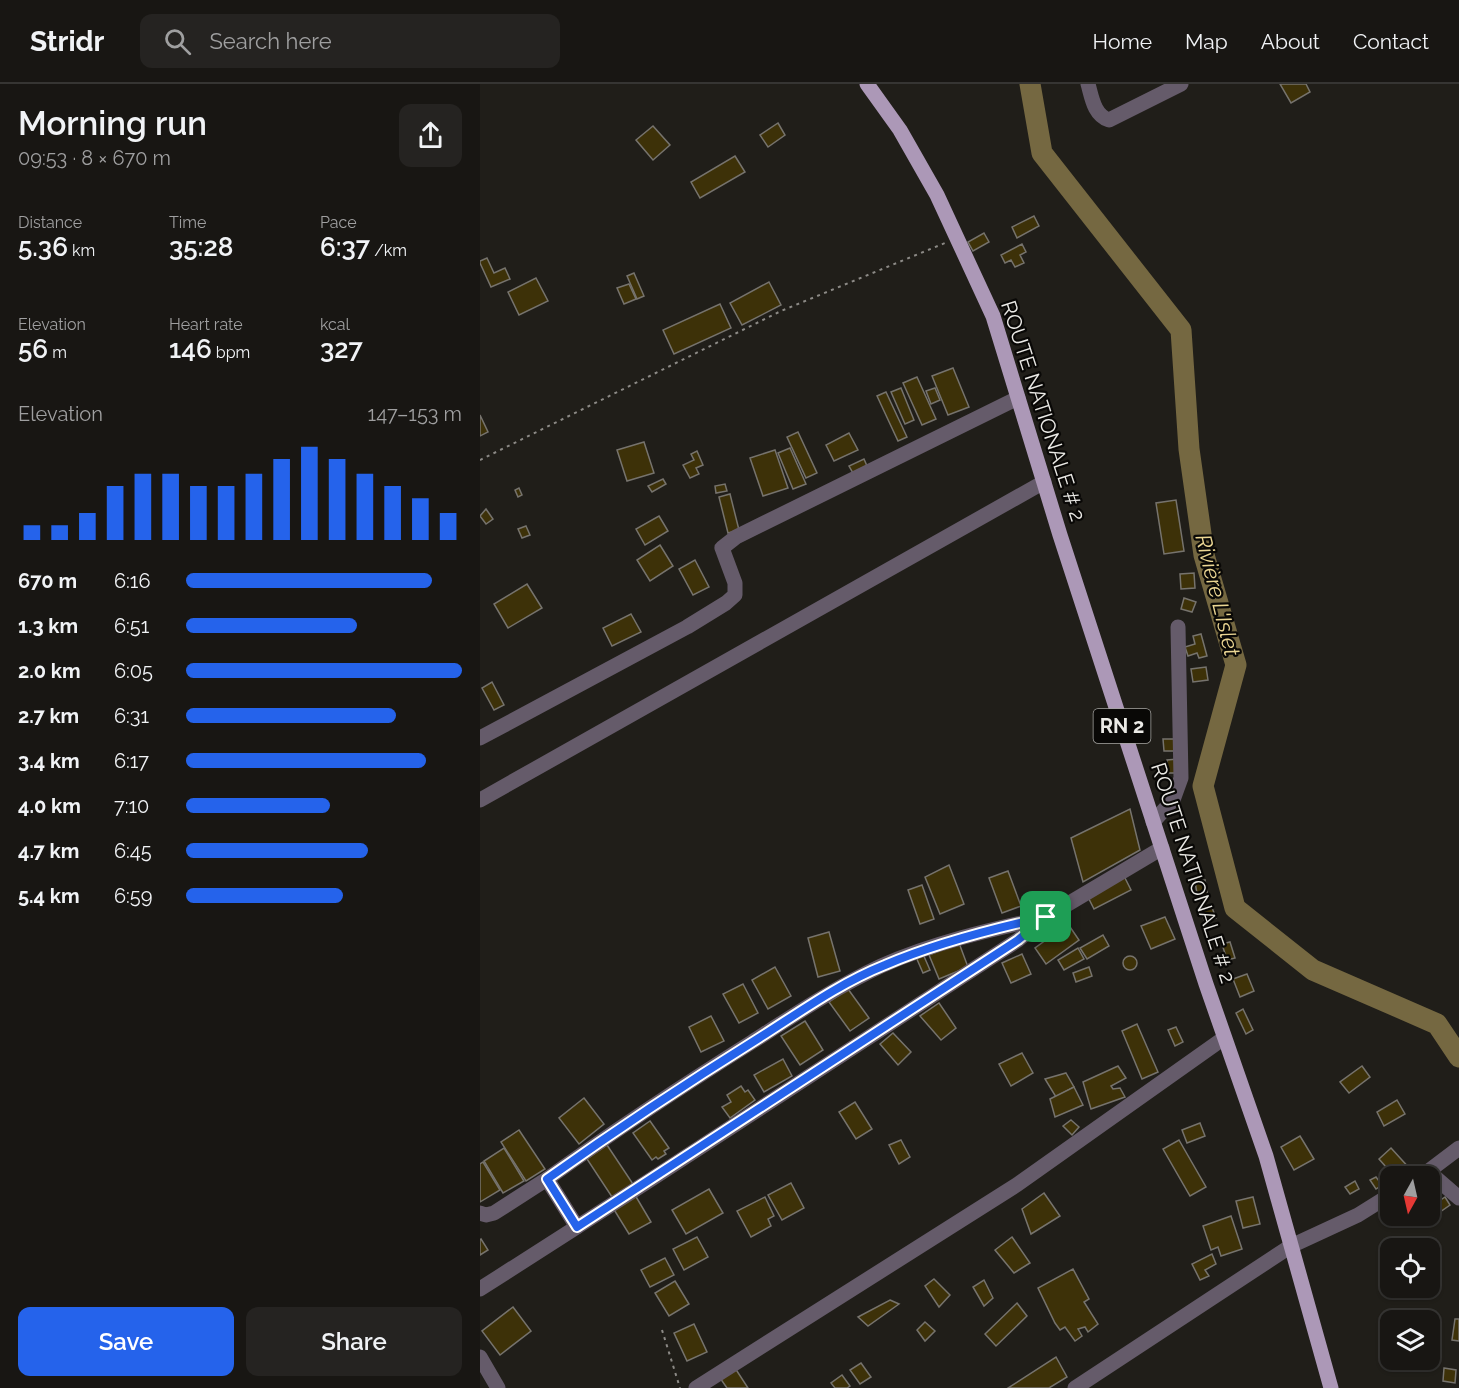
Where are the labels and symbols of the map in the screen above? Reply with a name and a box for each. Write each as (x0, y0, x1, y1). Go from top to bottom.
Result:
street label: ROUTE NATIONALE # 2 (996, 297, 1091, 524)
water label: Rivière L'Islet (1190, 531, 1246, 659)
road number: RN 2 (1094, 709, 1150, 743)
street label: ROUTE NATIONALE # 2 (1146, 759, 1241, 986)
pin (1020, 891, 1071, 942)
north arrow (1380, 1166, 1440, 1226)

